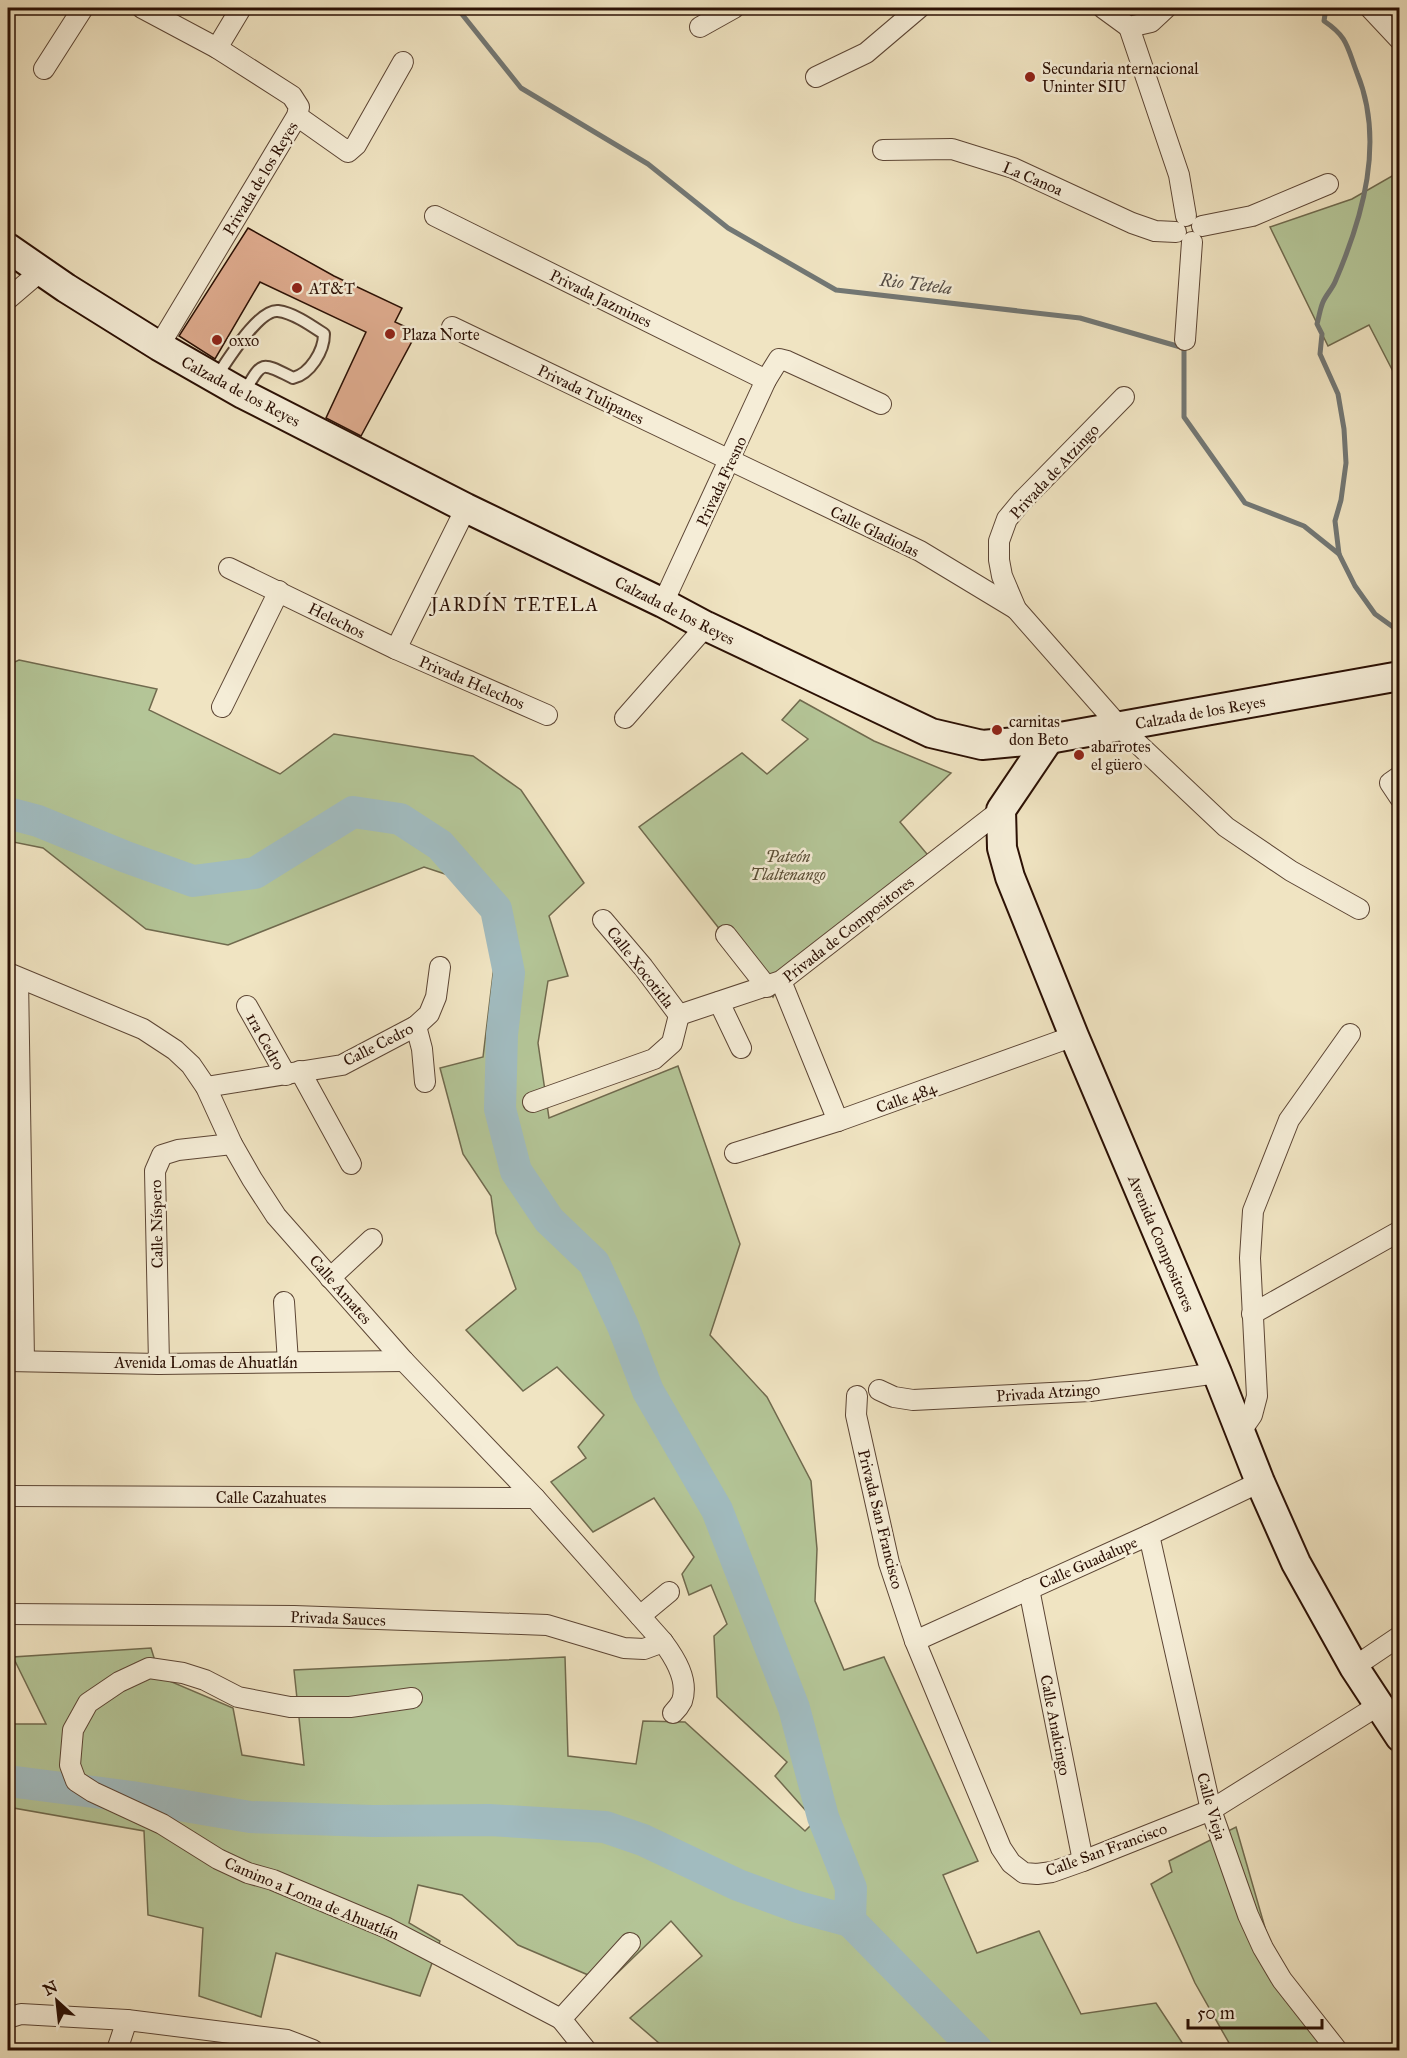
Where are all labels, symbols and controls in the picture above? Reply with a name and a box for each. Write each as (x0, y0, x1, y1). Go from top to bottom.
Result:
place label: Secundaria nternacional Uninter SIU (1042, 59, 1199, 96)
marker: Secundaria nternacional Uninter SIU (1023, 70, 1037, 84)
street label: Privada de los Reyes (219, 118, 302, 239)
street label: La Canoa (1000, 157, 1066, 200)
street label: Privada Jazmines (546, 266, 655, 332)
water label: Rio Tetela (878, 269, 954, 299)
place label: AT&T (308, 279, 355, 298)
marker: AT&T (290, 281, 304, 295)
place label: Plaza Norte (402, 325, 480, 344)
marker: Plaza Norte (383, 327, 397, 341)
place label: oxxo (229, 331, 259, 350)
marker: oxxo (210, 333, 224, 347)
street label: Calzada de los Reyes (178, 352, 304, 431)
street label: Privada Tulipanes (535, 361, 647, 428)
street label: Privada de Atzingo (1006, 420, 1104, 523)
street label: Privada Fresno (692, 433, 751, 529)
street label: Calle Gladiolas (827, 502, 922, 561)
street label: Calzada de los Reyes (612, 572, 738, 649)
district label: JARDÍN TETELA (429, 592, 599, 617)
street label: Helechos (305, 599, 368, 642)
street label: Privada Helechos (416, 652, 528, 713)
street label: Calzada de los Reyes (1134, 692, 1267, 733)
place label: carnitas don Beto (1009, 712, 1068, 749)
marker: carnitas don Beto (990, 723, 1004, 737)
place label: abarrotes el güero (1091, 737, 1151, 775)
marker: abarrotes el güero (1072, 748, 1086, 762)
park label: Pateón Tlaltenango (750, 847, 826, 884)
street label: Privada de Compositores (779, 872, 918, 986)
street label: Calle Xocotitla (603, 923, 678, 1012)
street label: 1ra Cedro (242, 1009, 289, 1073)
street label: Calle Cedro (340, 1019, 416, 1070)
street label: Calle 484 (873, 1077, 940, 1117)
street label: Avenida Compositores (1124, 1171, 1199, 1314)
street label: Calle Níspero (146, 1180, 167, 1268)
street label: Calle Amates (305, 1251, 376, 1328)
street label: Avenida Lomas de Ahuatlán (113, 1353, 298, 1372)
street label: Privada Atzingo (995, 1379, 1101, 1407)
street label: Privada San Francisco (854, 1447, 907, 1591)
street label: Calle Cazahuates (216, 1488, 326, 1507)
street label: Calle Guadalupe (1036, 1532, 1141, 1593)
street label: Privada Sauces (290, 1607, 386, 1630)
street label: Calle Analcingo (1035, 1673, 1075, 1777)
street label: Calle Vieja (1193, 1770, 1230, 1842)
street label: Calle San Francisco (1043, 1819, 1169, 1880)
street label: Camino a Loma de Ahuatlán (222, 1853, 402, 1944)
north arrow (27, 1971, 87, 2031)
text: N (40, 1976, 61, 2000)
scale bar (1188, 1992, 1322, 2030)
text: 50 m (1197, 2002, 1235, 2024)

